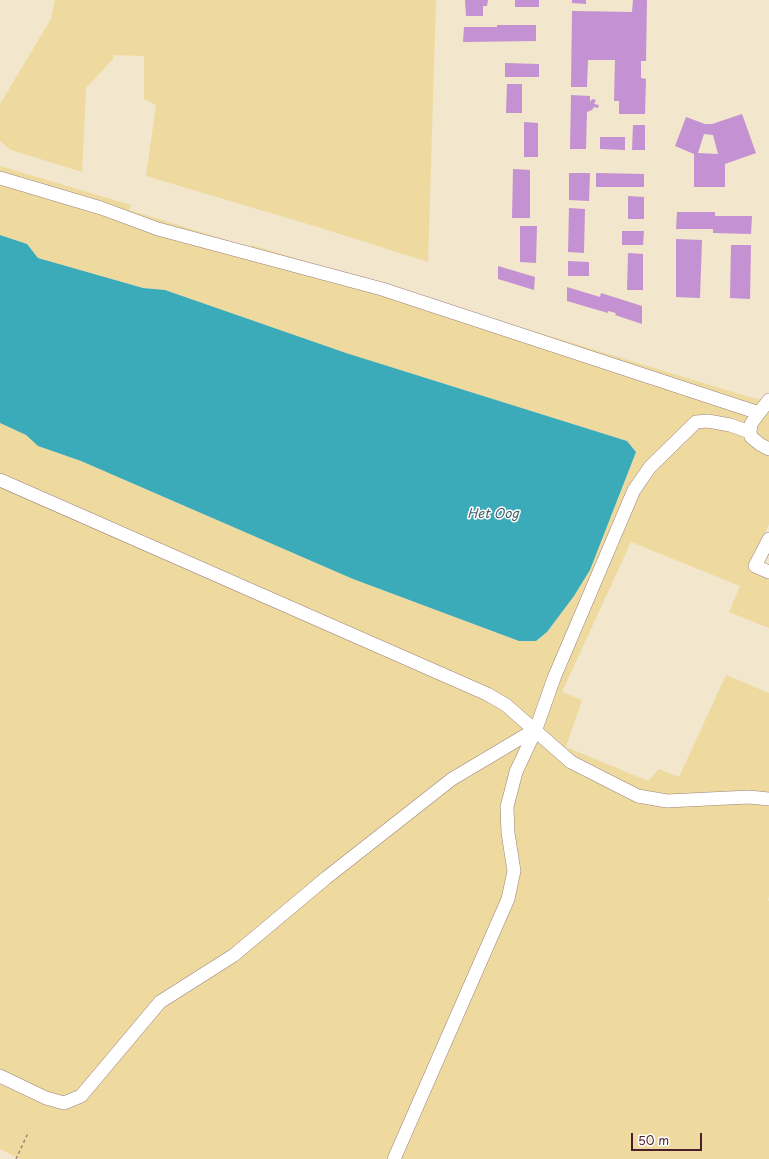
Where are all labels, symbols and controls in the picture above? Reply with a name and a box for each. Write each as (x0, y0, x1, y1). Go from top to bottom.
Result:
water label: Het Oog (467, 506, 519, 522)
scale bar (633, 1125, 704, 1151)
text: 50 m (638, 1131, 669, 1149)

